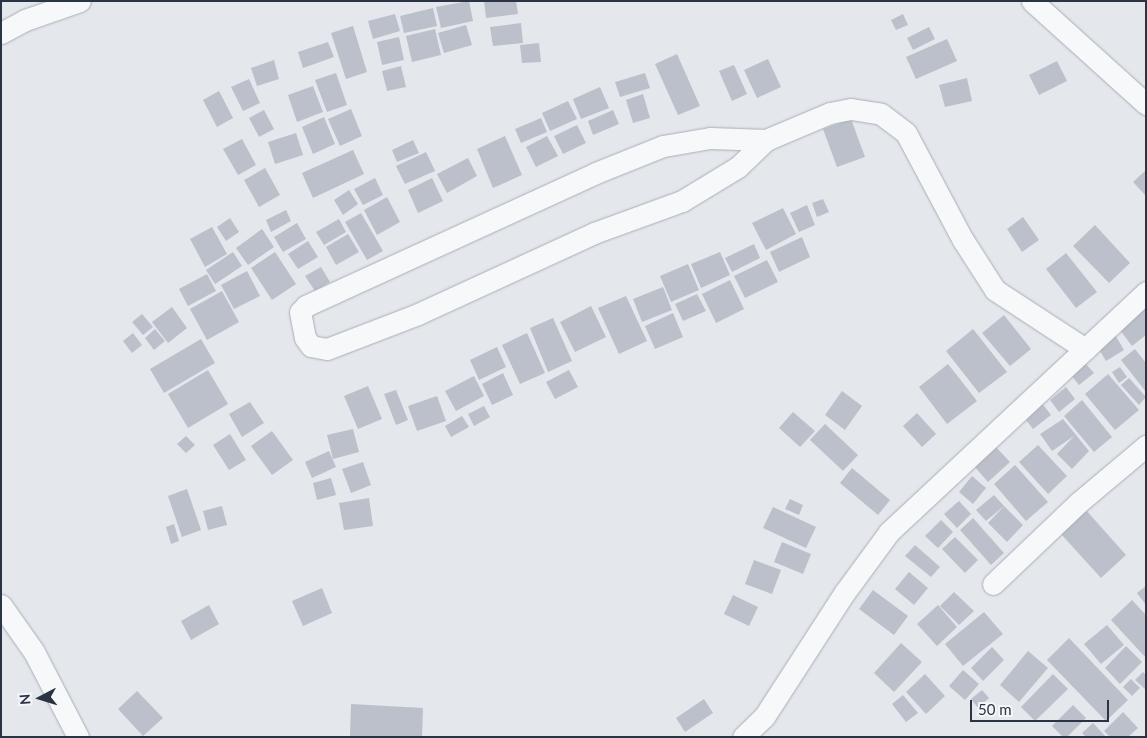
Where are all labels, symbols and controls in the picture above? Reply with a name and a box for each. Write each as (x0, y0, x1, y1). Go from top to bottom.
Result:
north arrow (15, 673, 65, 723)
scale bar (972, 690, 1111, 722)
text: N (16, 693, 33, 705)
text: 50 m (978, 700, 1012, 718)

